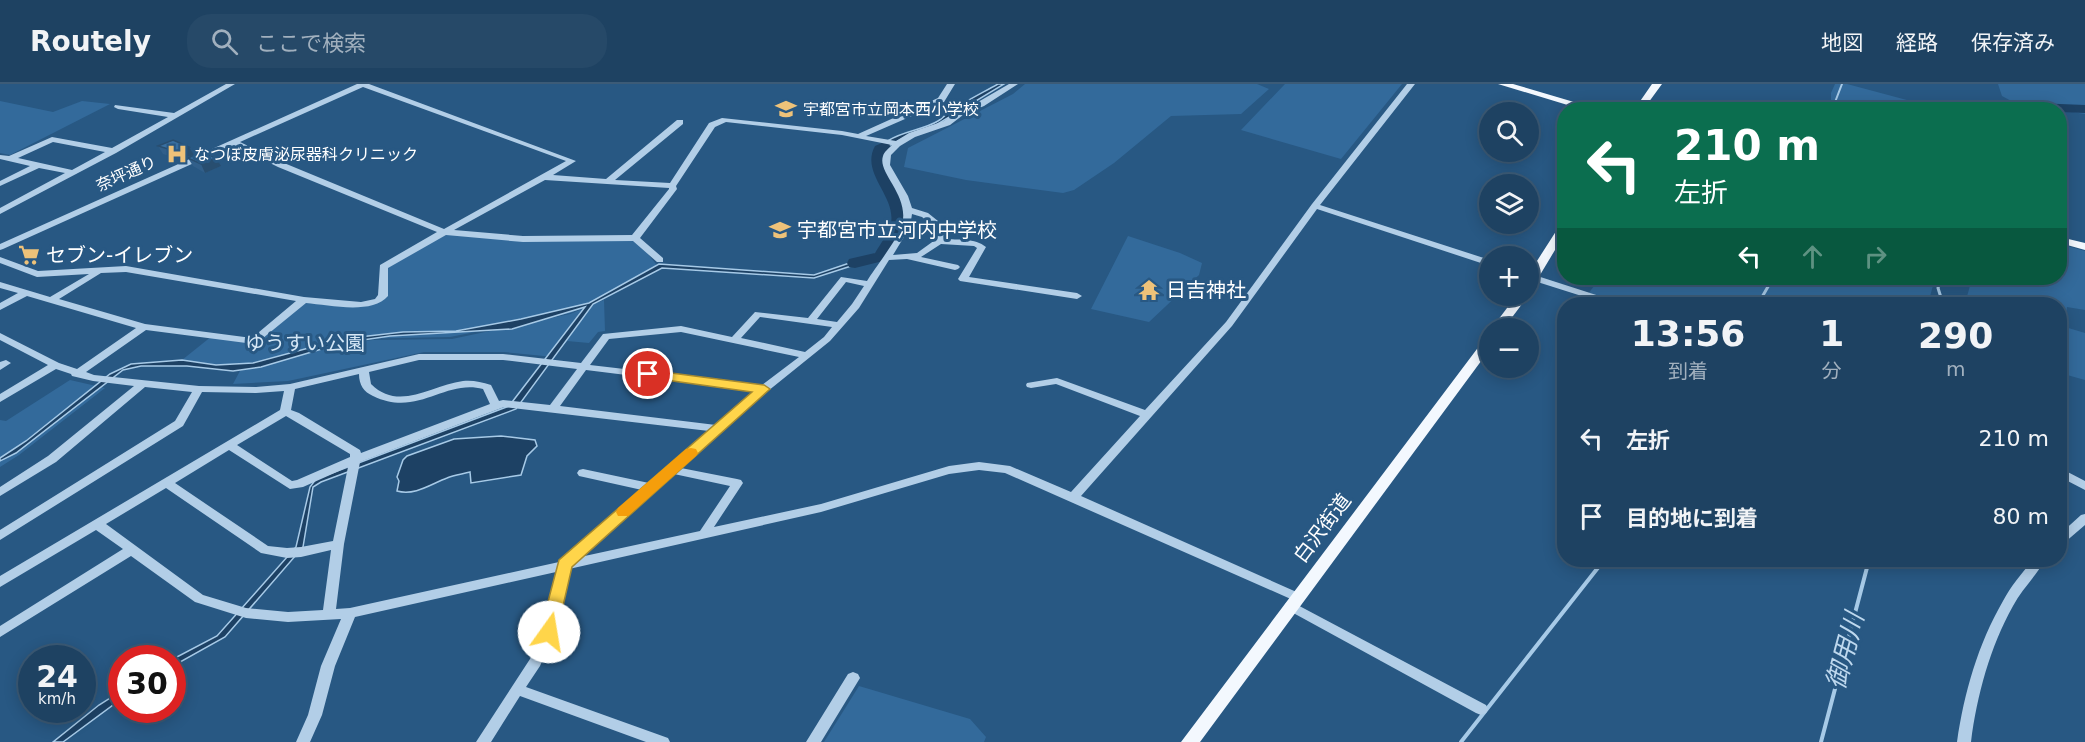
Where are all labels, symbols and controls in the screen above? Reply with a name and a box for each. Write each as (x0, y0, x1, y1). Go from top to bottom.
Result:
search box (187, 14, 607, 68)
text: Routely (30, 25, 151, 58)
icon: search (208, 25, 241, 58)
text: ここで検索 (256, 31, 366, 56)
text: 地図 (1821, 31, 1863, 55)
text: 経路 (1896, 31, 1938, 55)
text: 保存済み (1971, 31, 2055, 55)
school or university icon: 宇都宮市立岡本西小学校 (774, 97, 798, 121)
place label: 宇都宮市立岡本西小学校 (803, 100, 979, 119)
map controls (1479, 102, 1539, 378)
button: search (1479, 102, 1539, 162)
text: 210 m (1674, 121, 1820, 170)
icon: left (1575, 126, 1653, 204)
hospital icon: なつぼ皮膚泌尿器科クリニック (165, 142, 189, 166)
place label: なつぼ皮膚泌尿器科クリニック (194, 145, 418, 164)
street label: 奈坪通り (93, 152, 159, 195)
button: layers (1479, 174, 1539, 234)
text: 左折 (1674, 177, 1728, 208)
school or university icon: 宇都宮市立河内中学校 (768, 218, 792, 242)
place label: 宇都宮市立河内中学校 (797, 218, 997, 242)
icon: left (1733, 240, 1766, 273)
icon: ahead (1796, 240, 1829, 273)
icon: right (1859, 240, 1892, 273)
supermarket icon: セブン-イレブン (17, 243, 41, 267)
place label: セブン-イレブン (46, 243, 193, 267)
button: + (1479, 246, 1539, 306)
temple icon: 日吉神社 (1137, 278, 1161, 302)
place label: 日吉神社 (1166, 278, 1246, 302)
text: 13:56 (1631, 313, 1745, 354)
text: 1 (1819, 313, 1844, 354)
text: 290 (1918, 315, 1993, 356)
button: − (1479, 318, 1539, 378)
park label: ゆうすい公園 (245, 331, 365, 355)
pin (622, 348, 673, 399)
icon: arrive (631, 357, 664, 390)
text: m (1946, 357, 1965, 381)
text: 到着 (1668, 359, 1708, 383)
text: 分 (1822, 359, 1842, 383)
icon: left (1575, 422, 1608, 455)
text: 210 m (1979, 426, 2049, 451)
text: 左折 (1626, 428, 1670, 453)
street label: 白沢街道 (1288, 489, 1356, 567)
icon: arrive (1575, 500, 1608, 533)
text: 80 m (1993, 504, 2049, 529)
text: 目的地に到着 (1626, 506, 1758, 531)
position arrow (517, 600, 581, 664)
water label: 御用川 (1820, 607, 1870, 693)
speed limit sign: 30 (108, 645, 186, 723)
text: 24 (36, 659, 78, 694)
text: km/h (38, 690, 76, 708)

